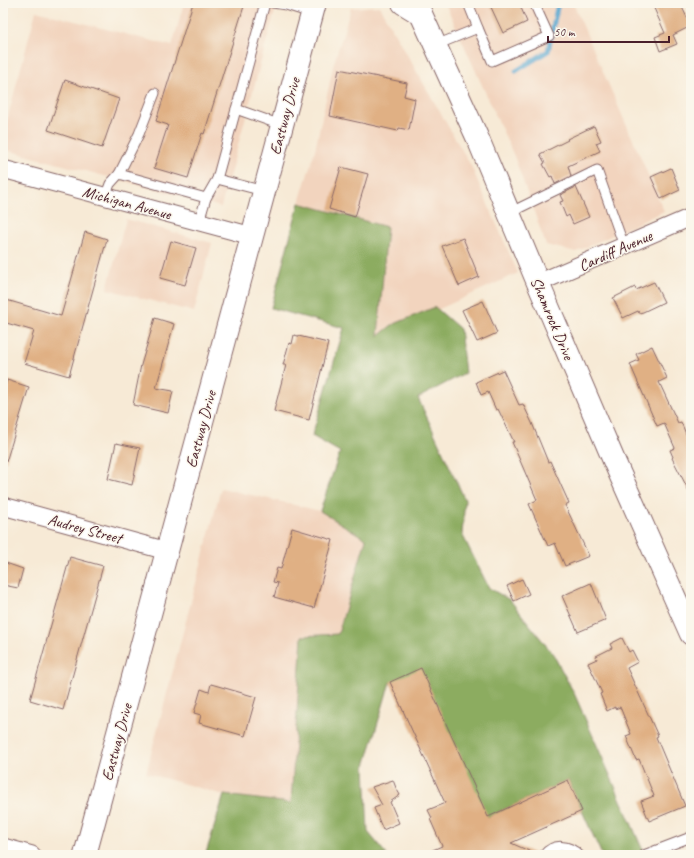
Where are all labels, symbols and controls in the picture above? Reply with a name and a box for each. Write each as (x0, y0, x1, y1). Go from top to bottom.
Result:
scale bar (548, 18, 669, 44)
text: 50 m (554, 24, 576, 40)
street label: Eastway Drive (265, 74, 305, 157)
street label: Michigan Avenue (80, 182, 175, 225)
street label: Cardiff Avenue (576, 225, 657, 276)
street label: Shamrock Drive (526, 274, 579, 364)
street label: Eastway Drive (181, 387, 221, 470)
street label: Audrey Street (46, 510, 126, 549)
street label: Eastway Drive (97, 700, 137, 783)

